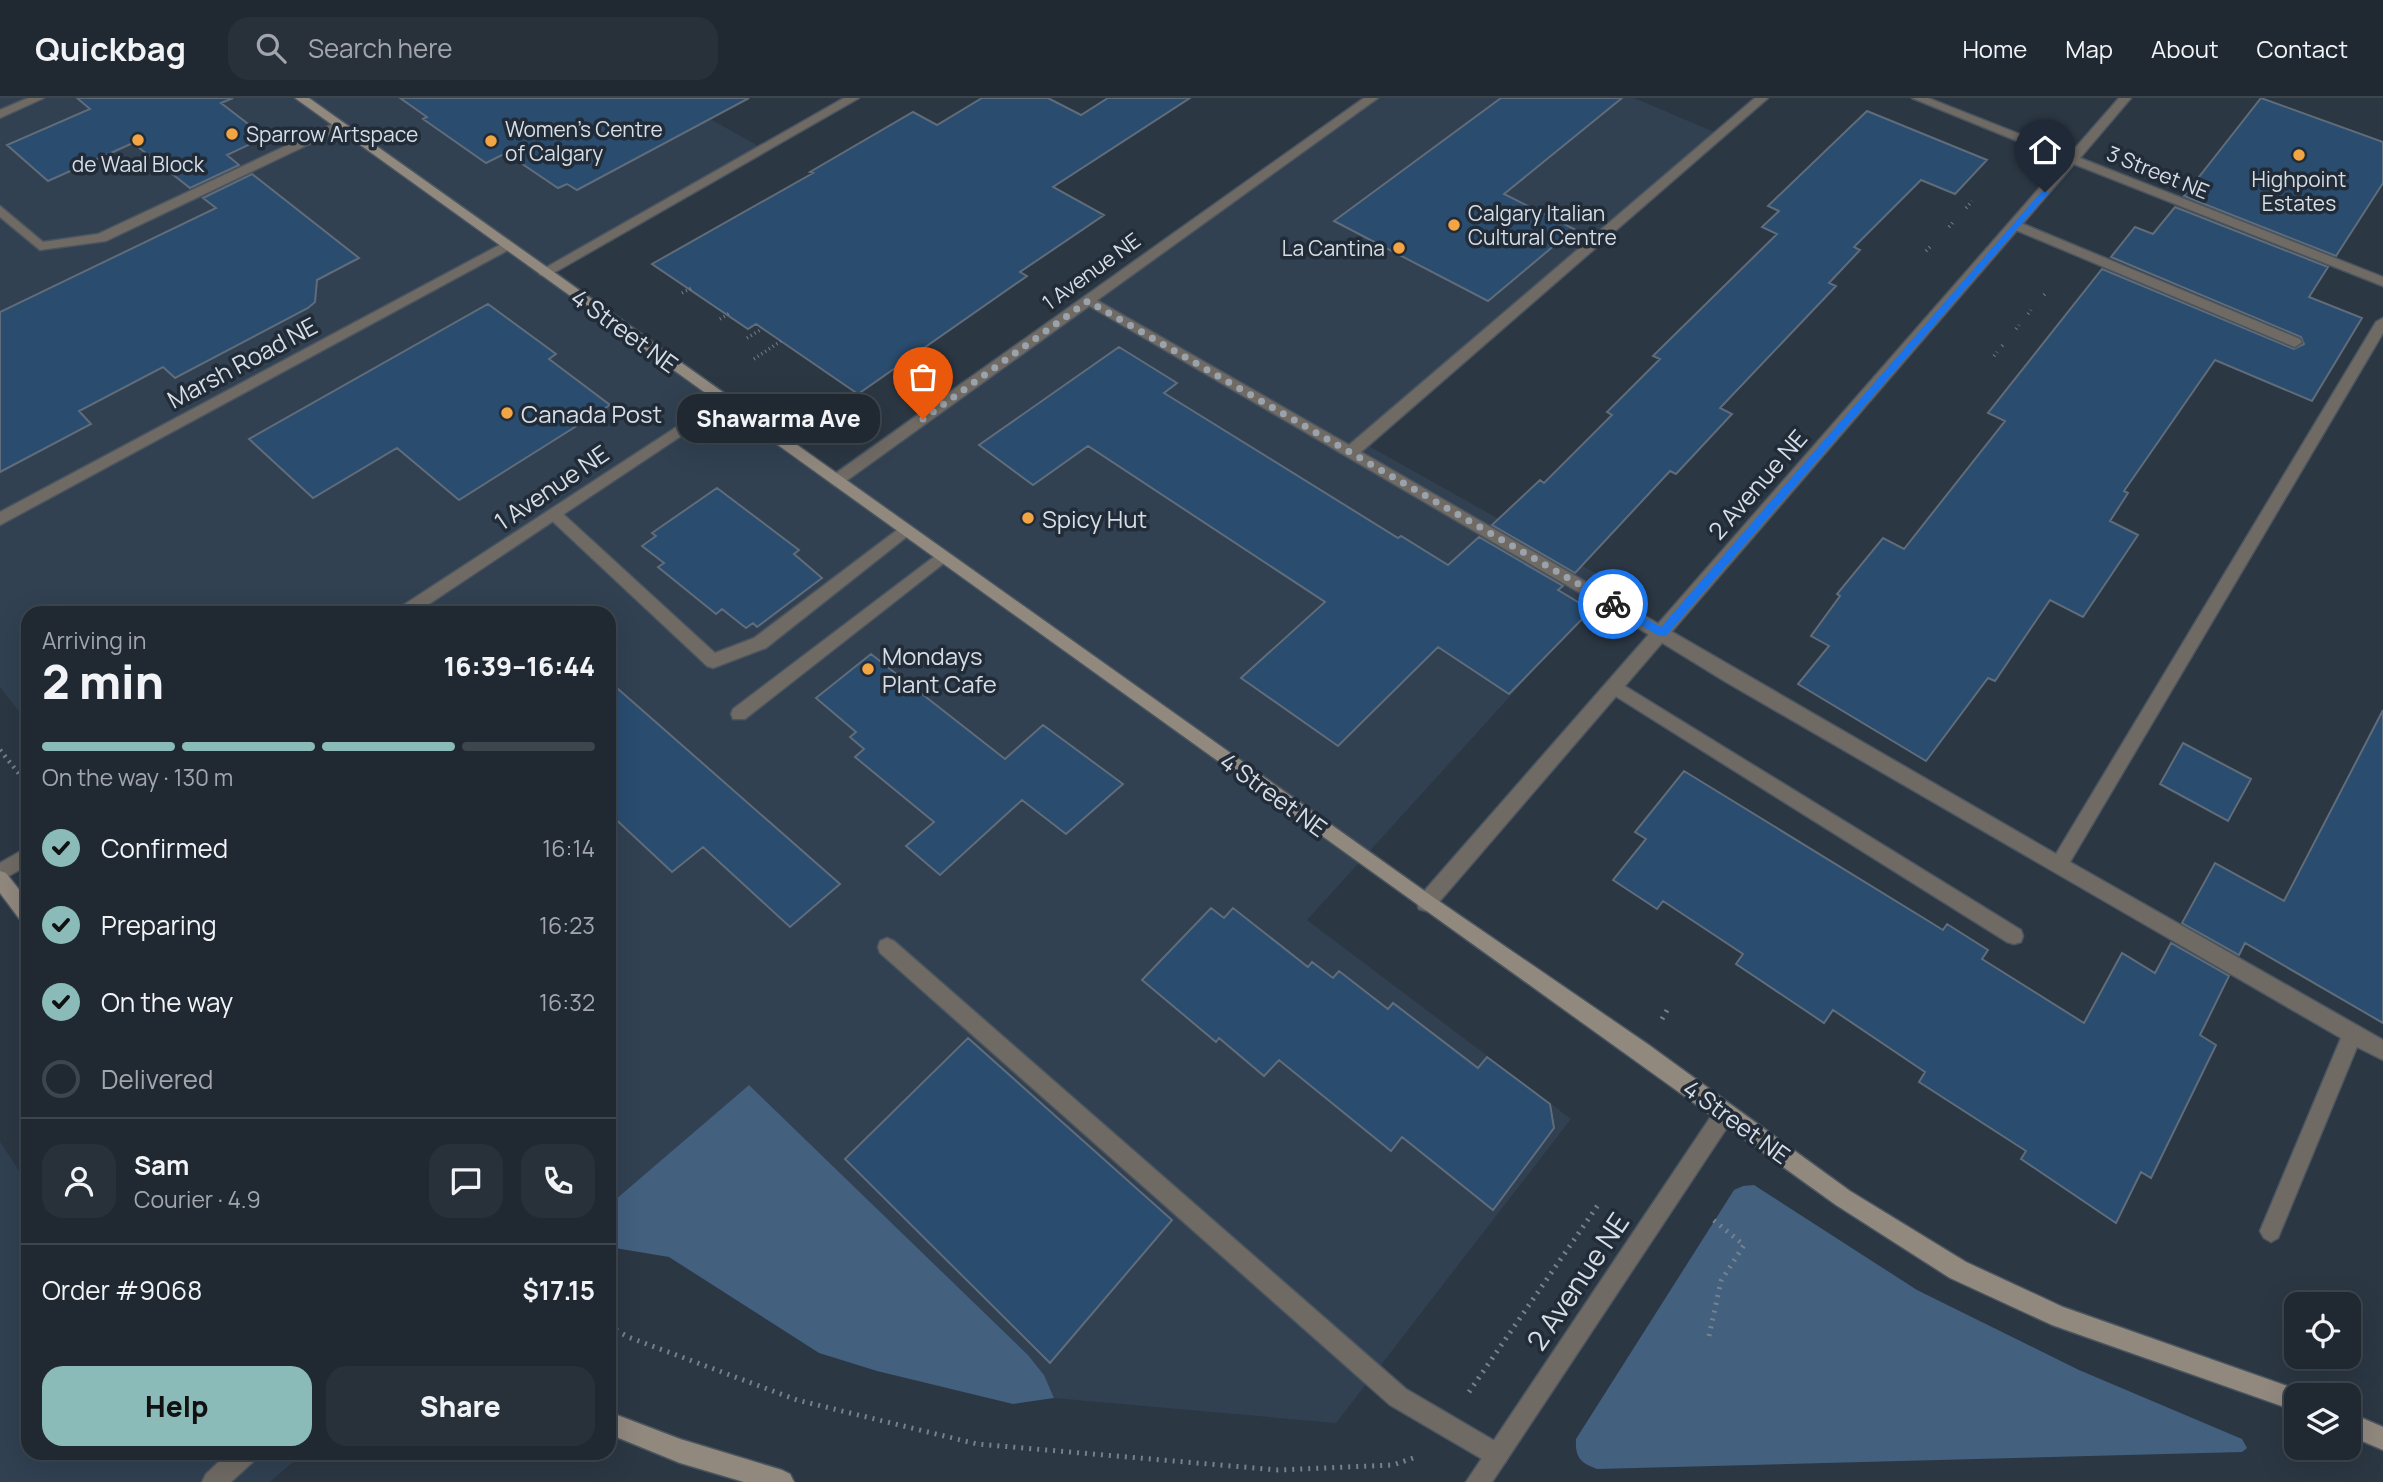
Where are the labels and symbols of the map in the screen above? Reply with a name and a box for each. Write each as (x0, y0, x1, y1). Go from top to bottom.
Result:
place label: Women's Centre of Calgary (505, 115, 663, 167)
place label: Sparrow Artspace (246, 120, 418, 148)
pin (2015, 120, 2075, 192)
marker: Sparrow Artspace (224, 126, 240, 142)
marker: de Waal Block (130, 132, 146, 148)
marker: Women's Centre of Calgary (483, 133, 499, 149)
street label: 3 Street NE (2103, 139, 2213, 205)
marker: Highpoint Estates (2291, 147, 2307, 163)
place label: de Waal Block (72, 150, 205, 178)
place label: Highpoint Estates (2252, 165, 2346, 217)
place label: Calgary Italian Cultural Centre (1468, 199, 1617, 251)
marker: Calgary Italian Cultural Centre (1446, 217, 1462, 233)
street label: 1 Avenue NE (1036, 226, 1146, 316)
place label: La Cantina (1282, 234, 1385, 262)
marker: La Cantina (1391, 240, 1407, 256)
street label: 4 Street NE (565, 280, 685, 380)
street label: Marsh Road NE (161, 309, 323, 415)
pin (893, 347, 953, 419)
callout: Shawarma Ave (678, 394, 881, 444)
place label: Canada Post (521, 397, 662, 430)
marker: Canada Post (499, 405, 515, 421)
street label: 2 Avenue NE (1700, 422, 1814, 546)
street label: 1 Avenue NE (487, 437, 615, 537)
place label: Spicy Hut (1042, 502, 1147, 535)
marker: Spicy Hut (1020, 510, 1036, 526)
courier (1578, 569, 1648, 639)
place label: Mondays Plant Cafe (882, 639, 997, 700)
marker: Mondays Plant Cafe (860, 661, 876, 677)
street label: 4 Street NE (1214, 744, 1334, 844)
street label: 4 Street NE (1677, 1071, 1797, 1171)
street label: 2 Avenue NE (1517, 1205, 1637, 1357)

